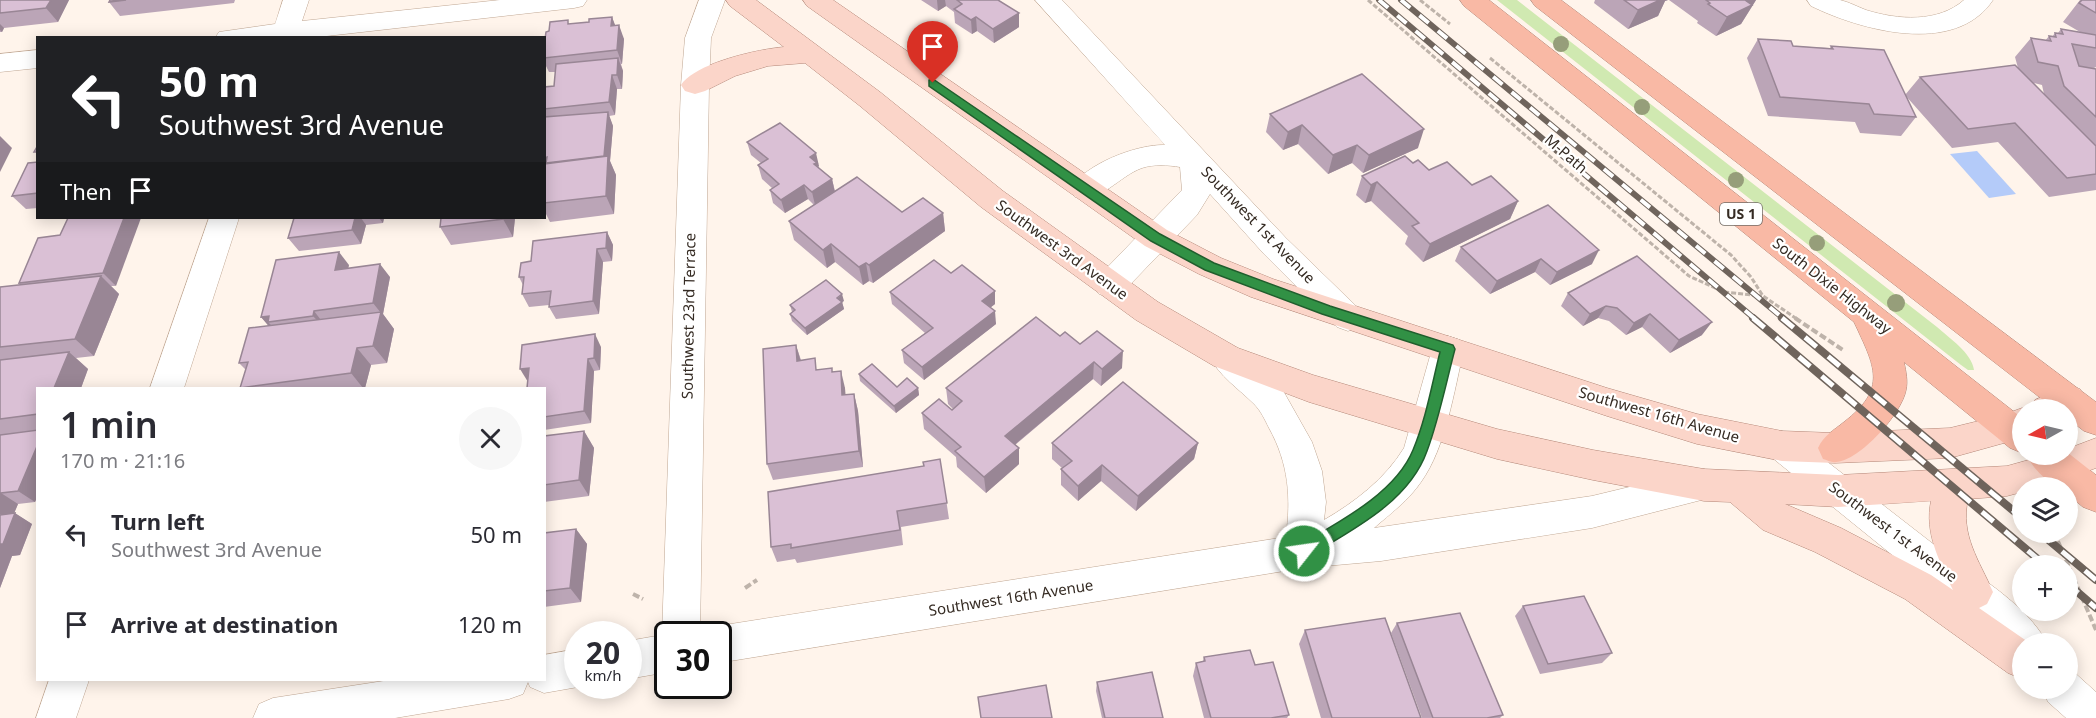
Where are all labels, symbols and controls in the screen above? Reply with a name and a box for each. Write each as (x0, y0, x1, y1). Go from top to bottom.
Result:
pin (907, 21, 958, 83)
icon: arrive (916, 30, 949, 63)
text: 50 m (159, 52, 259, 109)
icon: left (60, 60, 138, 138)
text: Southwest 3rd Avenue (159, 106, 444, 143)
street label: M-Path (1541, 129, 1592, 177)
street label: Southwest 1st Avenue (1197, 161, 1320, 287)
icon: arrive (124, 174, 157, 207)
text: Then (60, 176, 112, 206)
street label: Southwest 3rd Avenue (993, 195, 1132, 304)
road number: US 1 (1720, 203, 1762, 225)
street label: Southwest 23rd Terrace (677, 233, 699, 399)
street label: South Dixie Highway (1769, 233, 1896, 338)
street label: Southwest 16th Avenue (1577, 381, 1742, 447)
north arrow (2012, 399, 2078, 465)
map controls (2012, 399, 2078, 699)
text: 1 min (60, 400, 158, 449)
button: close (459, 407, 522, 470)
text: 170 m · 21:16 (60, 447, 185, 474)
street label: Southwest 1st Avenue (1825, 476, 1962, 586)
button: layers (2012, 477, 2078, 543)
text: Turn left (111, 506, 205, 536)
icon: left (60, 518, 93, 551)
text: 50 m (471, 519, 522, 549)
position arrow (1272, 519, 1336, 583)
text: Southwest 3rd Avenue (111, 536, 322, 563)
button: + (2012, 555, 2078, 621)
street label: Southwest 16th Avenue (927, 574, 1095, 620)
icon: arrive (60, 608, 93, 641)
text: Arrive at destination (111, 609, 338, 639)
text: 120 m (458, 609, 522, 639)
speed limit sign: 30 (654, 621, 732, 699)
text: 20 (586, 632, 620, 673)
button: − (2012, 633, 2078, 699)
text: km/h (585, 665, 621, 685)

